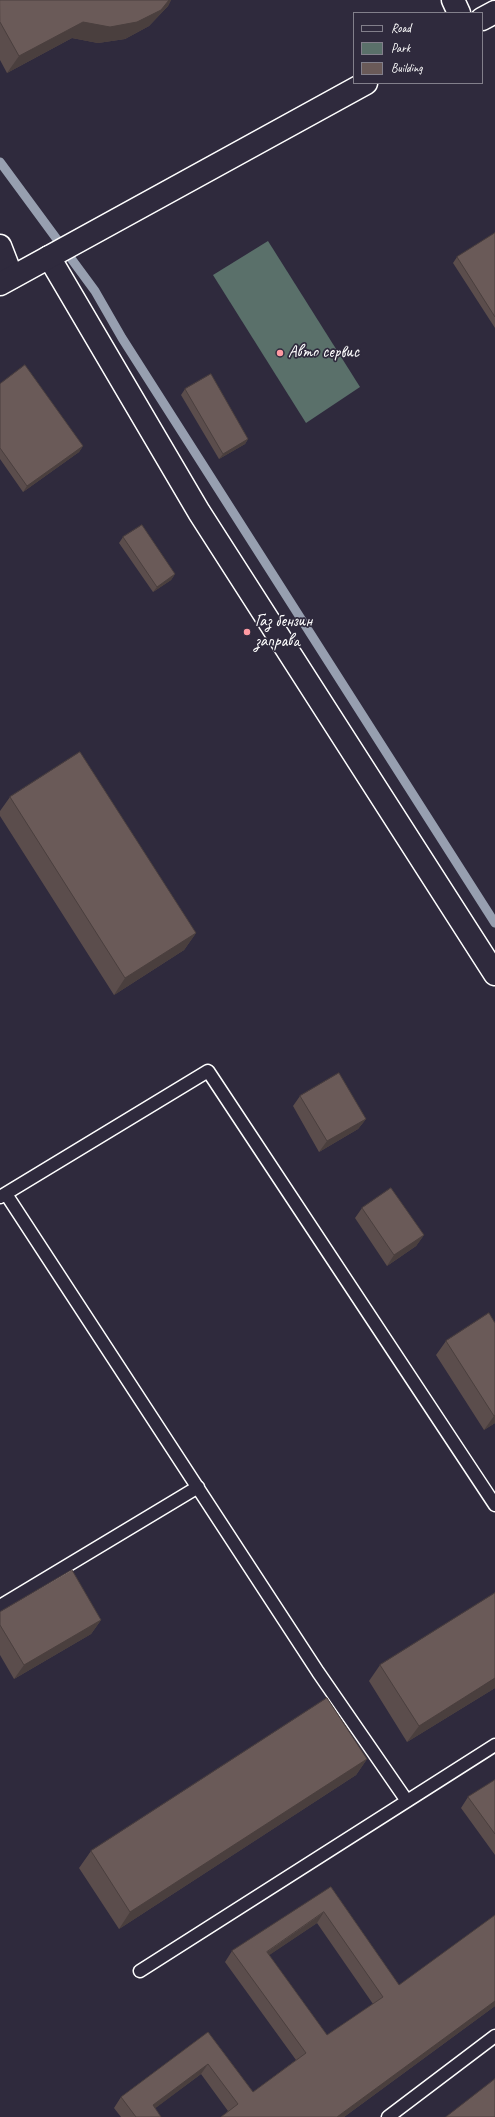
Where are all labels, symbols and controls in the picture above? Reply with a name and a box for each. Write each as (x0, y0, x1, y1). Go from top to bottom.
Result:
legend (353, 12, 483, 84)
text: Road (391, 20, 411, 36)
text: Park (391, 40, 410, 56)
text: Building (391, 60, 423, 76)
place label: Авто сервис (288, 343, 359, 363)
marker: Авто сервис (275, 348, 285, 358)
place label: Газ бензин заправа (255, 612, 312, 652)
marker: Газ бензин заправа (242, 627, 252, 637)

